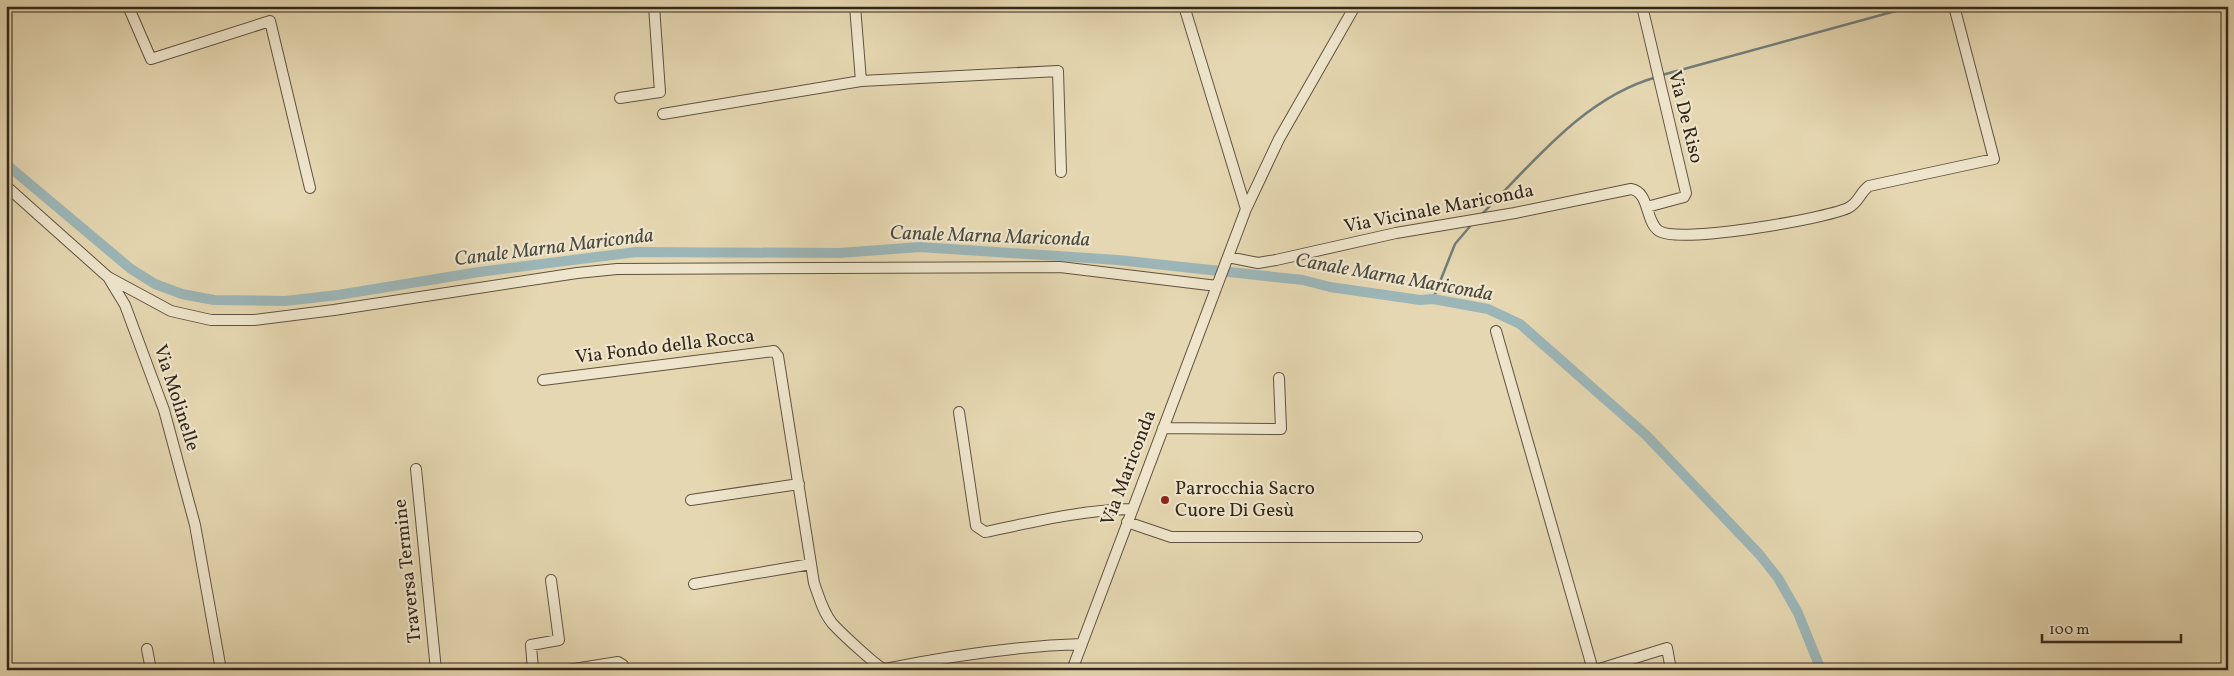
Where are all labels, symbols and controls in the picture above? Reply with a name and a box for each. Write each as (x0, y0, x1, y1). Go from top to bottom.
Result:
street label: Via De Riso (1661, 68, 1709, 166)
street label: Via Vicinale Mariconda (1342, 178, 1536, 240)
water label: Canale Marna Mariconda (889, 220, 1091, 254)
water label: Canale Marna Mariconda (453, 222, 655, 274)
water label: Canale Marna Mariconda (1293, 247, 1495, 309)
street label: Via Fondo della Rocca (574, 323, 756, 371)
street label: Via Molinelle (147, 341, 205, 455)
street label: Via Mariconda (1095, 406, 1163, 530)
place label: Parrocchia Sacro Cuore Di Gesù (1175, 476, 1315, 524)
marker: Parrocchia Sacro Cuore Di Gesù (1159, 494, 1171, 506)
street label: Traversa Termine (388, 498, 428, 644)
scale bar (2042, 611, 2180, 643)
text: 100 m (2049, 620, 2089, 641)

